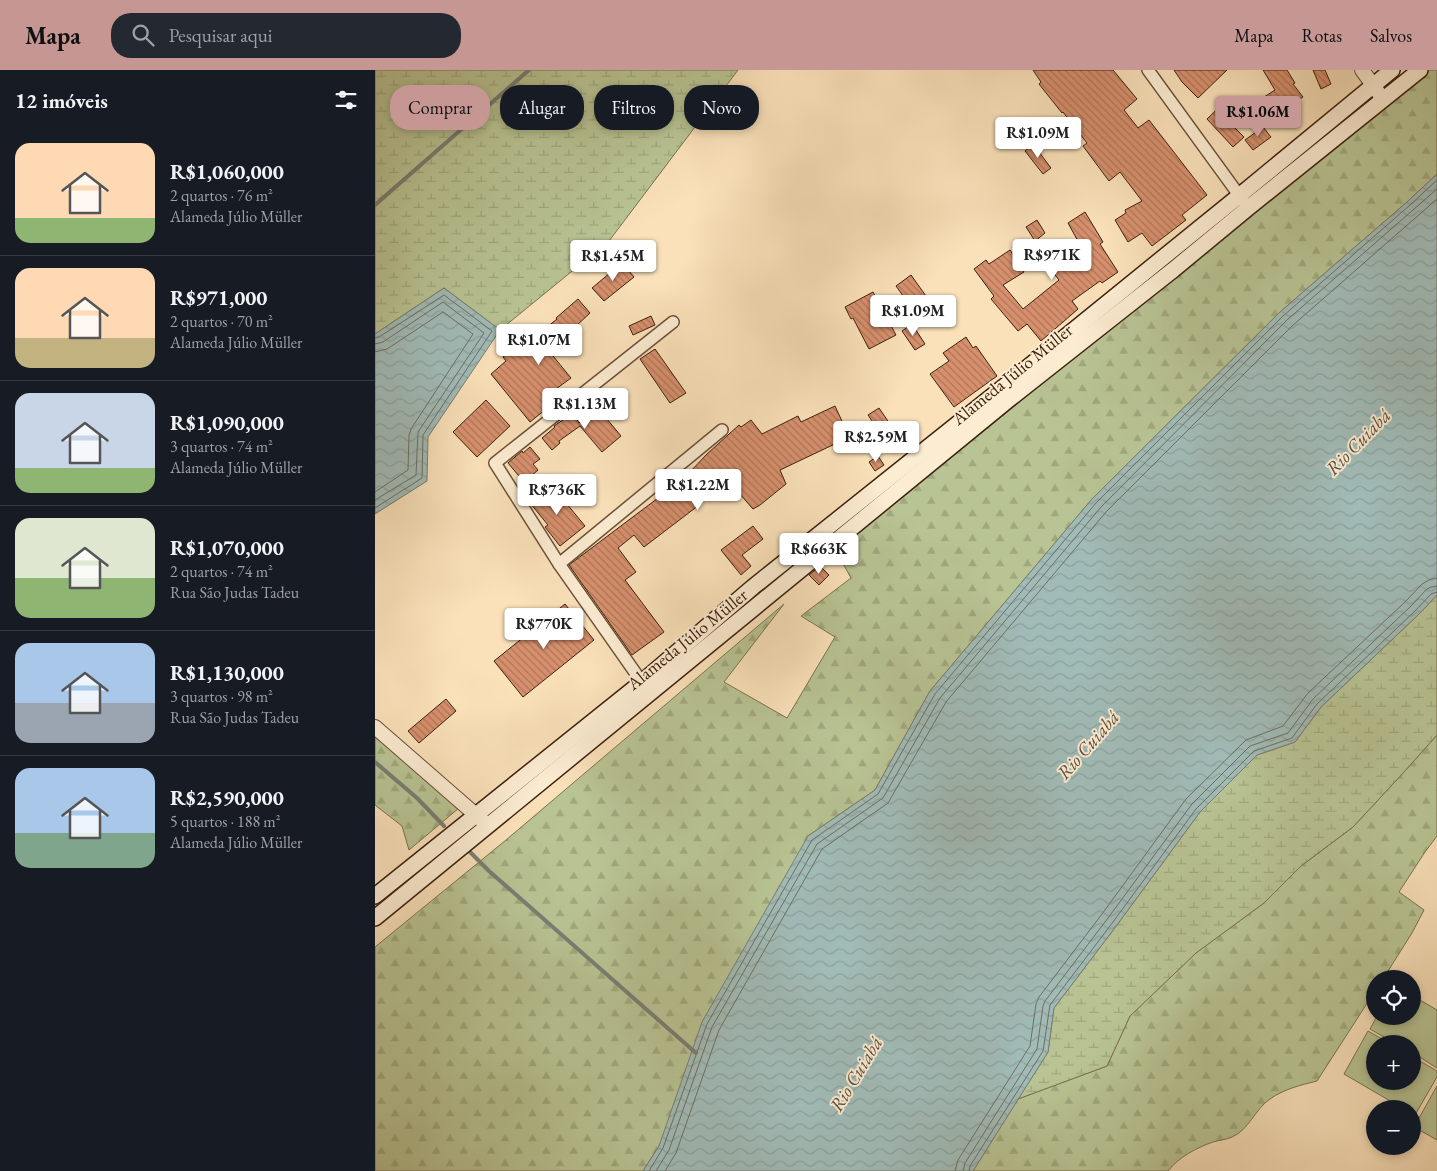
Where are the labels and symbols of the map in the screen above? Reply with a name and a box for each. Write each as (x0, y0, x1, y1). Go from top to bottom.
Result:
pin: R$1.06M (1212, 96, 1304, 138)
pin: R$1.09M (992, 116, 1084, 159)
pin: R$971K (1011, 238, 1093, 281)
pin: R$1.45M (567, 240, 659, 282)
pin: R$1.09M (867, 294, 959, 337)
street label: Alameda Júlio Müller (946, 318, 1077, 430)
pin: R$1.07M (493, 324, 585, 366)
pin: R$1.13M (539, 388, 631, 430)
water label: Rio Cuiabá (1320, 403, 1396, 481)
pin: R$2.59M (830, 420, 922, 463)
pin: R$1.22M (652, 468, 744, 511)
pin: R$736K (516, 474, 598, 516)
pin: R$663K (778, 532, 860, 575)
street label: Alameda Júlio Müller (621, 583, 752, 695)
pin: R$770K (503, 608, 585, 650)
water label: Rio Cuiabá (1051, 705, 1125, 785)
water label: Rio Cuiabá (824, 1031, 889, 1116)

